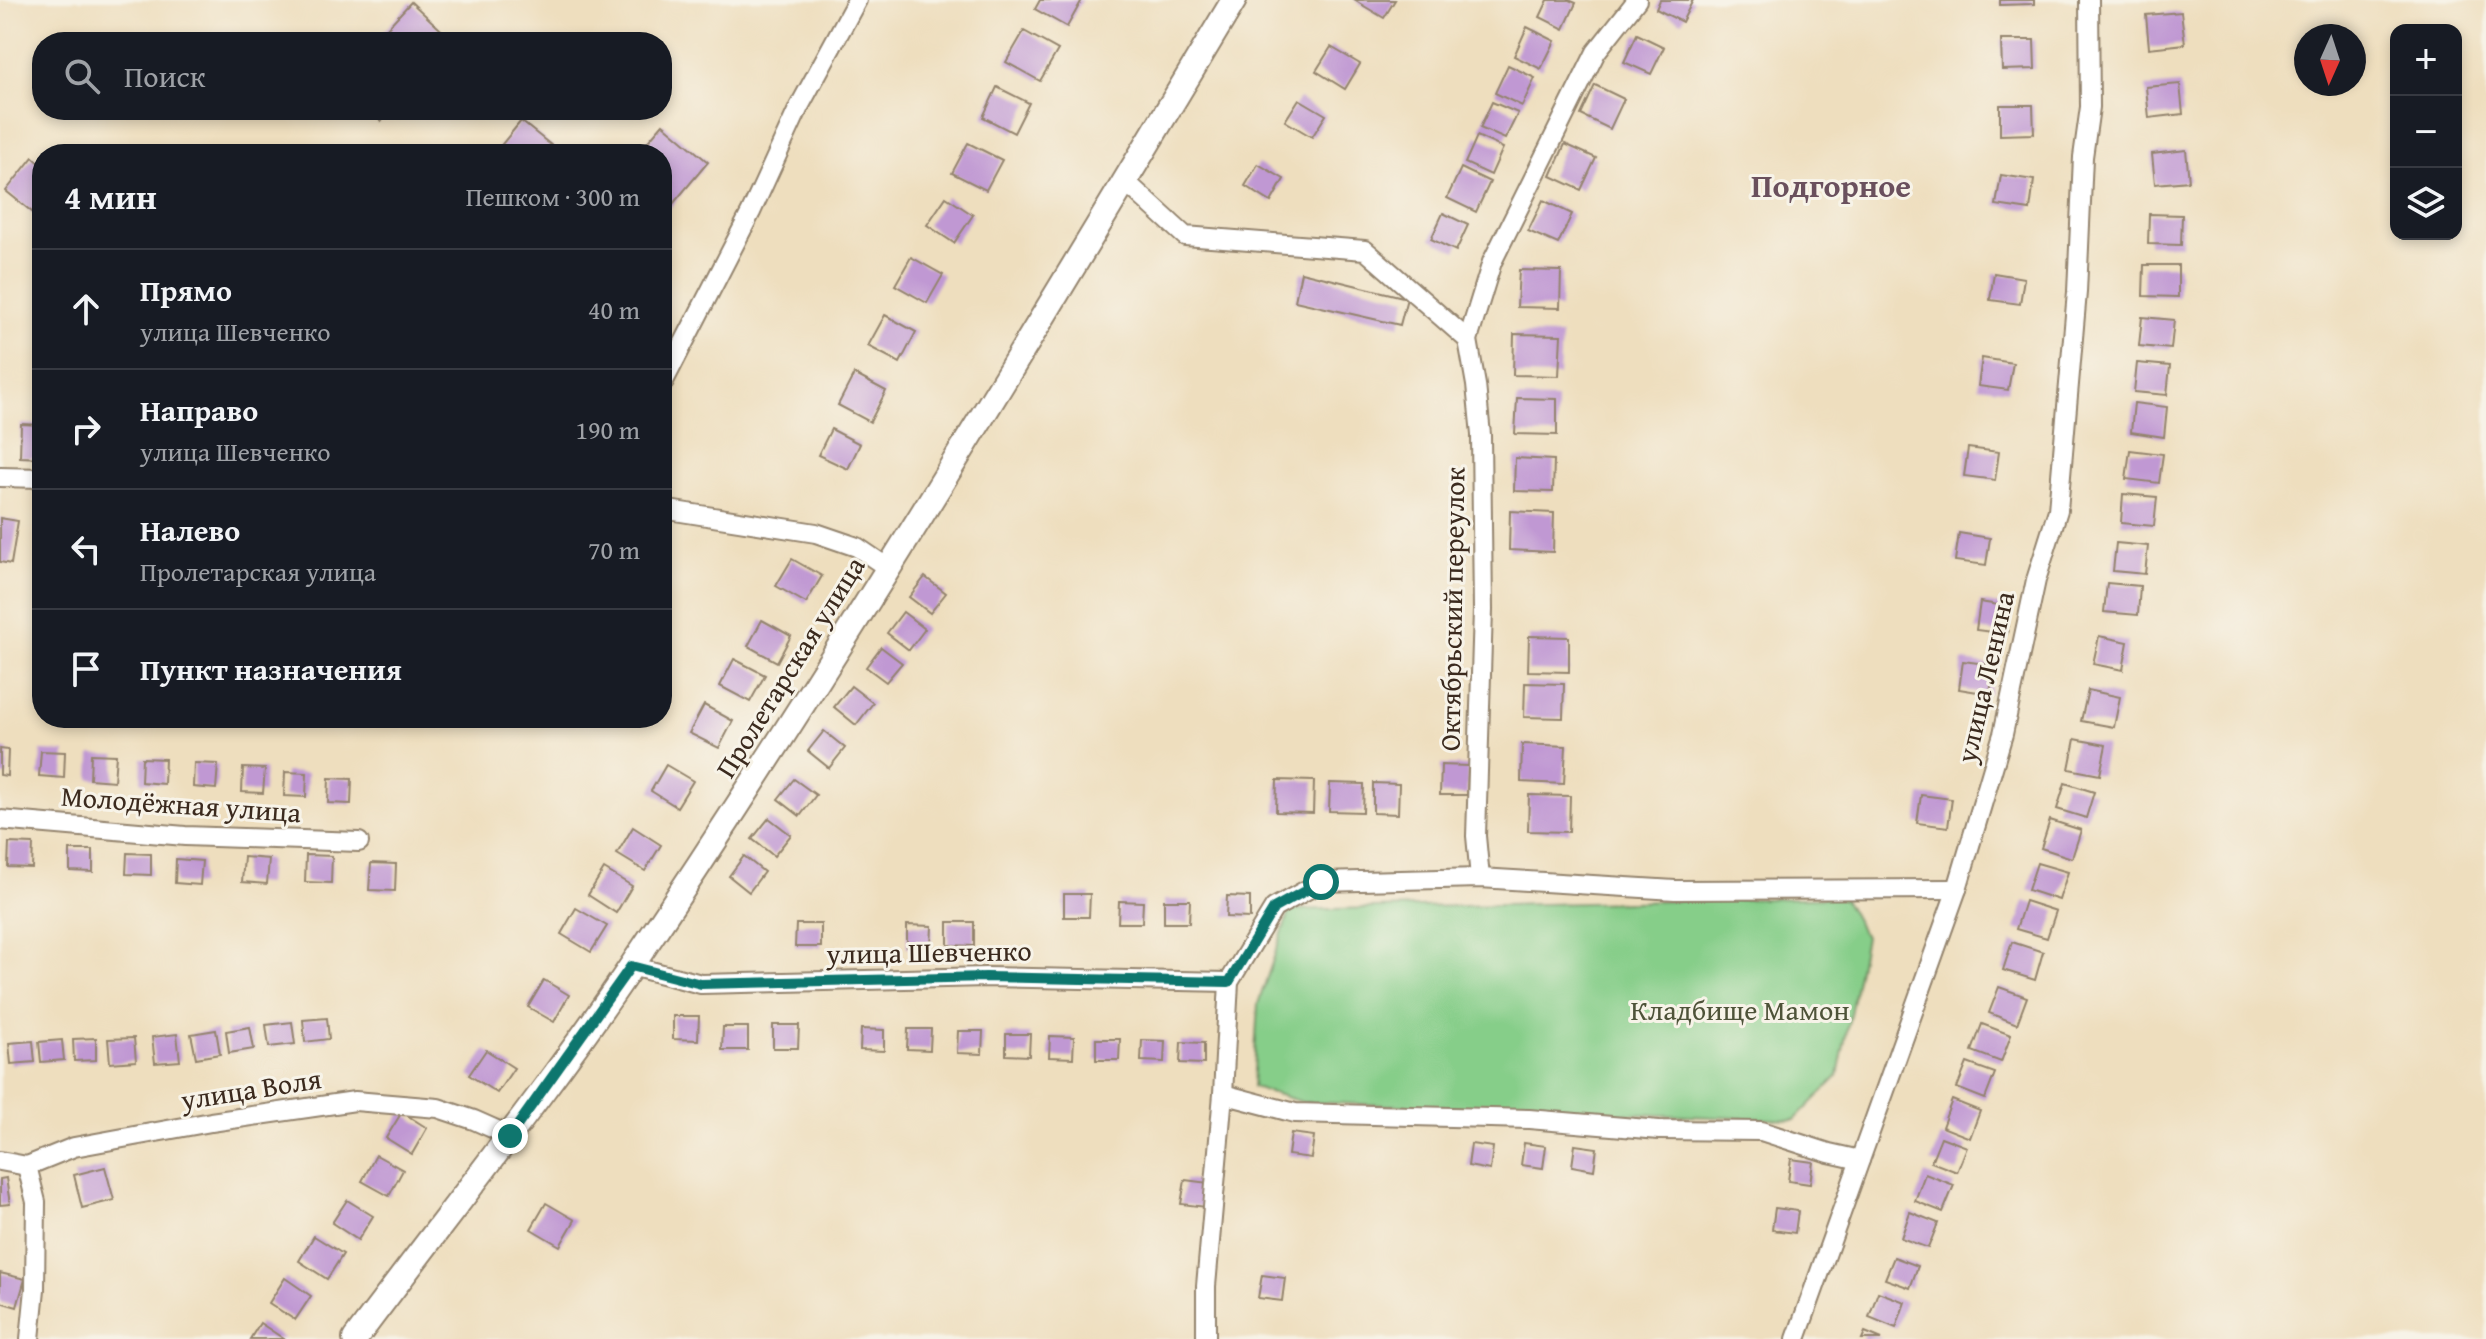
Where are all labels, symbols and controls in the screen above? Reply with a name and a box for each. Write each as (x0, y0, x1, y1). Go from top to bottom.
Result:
north arrow (2294, 24, 2366, 96)
map controls (2390, 24, 2462, 240)
button: + (2390, 24, 2462, 96)
search box (32, 32, 672, 120)
icon: search (60, 54, 104, 98)
text: Поиск (124, 54, 206, 98)
button: − (2390, 96, 2462, 168)
district label: Подгорное (1751, 162, 1911, 209)
button: layers (2390, 168, 2462, 240)
text: 4 мин (64, 172, 157, 221)
text: Пешком · 300 m (466, 177, 640, 216)
text: Прямо (140, 268, 232, 312)
icon: ahead (64, 287, 108, 331)
text: 40 m (588, 290, 640, 329)
text: улица Шевченко (140, 312, 331, 351)
text: Направо (140, 388, 258, 432)
icon: right (64, 407, 108, 451)
text: 190 m (575, 410, 640, 449)
text: улица Шевченко (140, 432, 331, 471)
street label: Октябрьский переулок (1429, 466, 1474, 752)
text: Налево (140, 508, 240, 552)
icon: left (64, 527, 108, 571)
text: 70 m (588, 530, 640, 569)
street label: Пролетарская улица (705, 547, 875, 785)
text: Пролетарская улица (140, 552, 376, 591)
street label: улица Ленина (1945, 586, 2024, 768)
icon: arrive (64, 647, 108, 691)
text: Пункт назначения (140, 647, 402, 691)
street label: Молодёжная улица (60, 775, 303, 832)
route start (1303, 864, 1339, 900)
street label: улица Шевченко (825, 929, 1032, 974)
park label: Кладбище Мамон (1631, 989, 1849, 1030)
street label: улица Воля (177, 1057, 324, 1120)
route end (492, 1118, 528, 1154)

